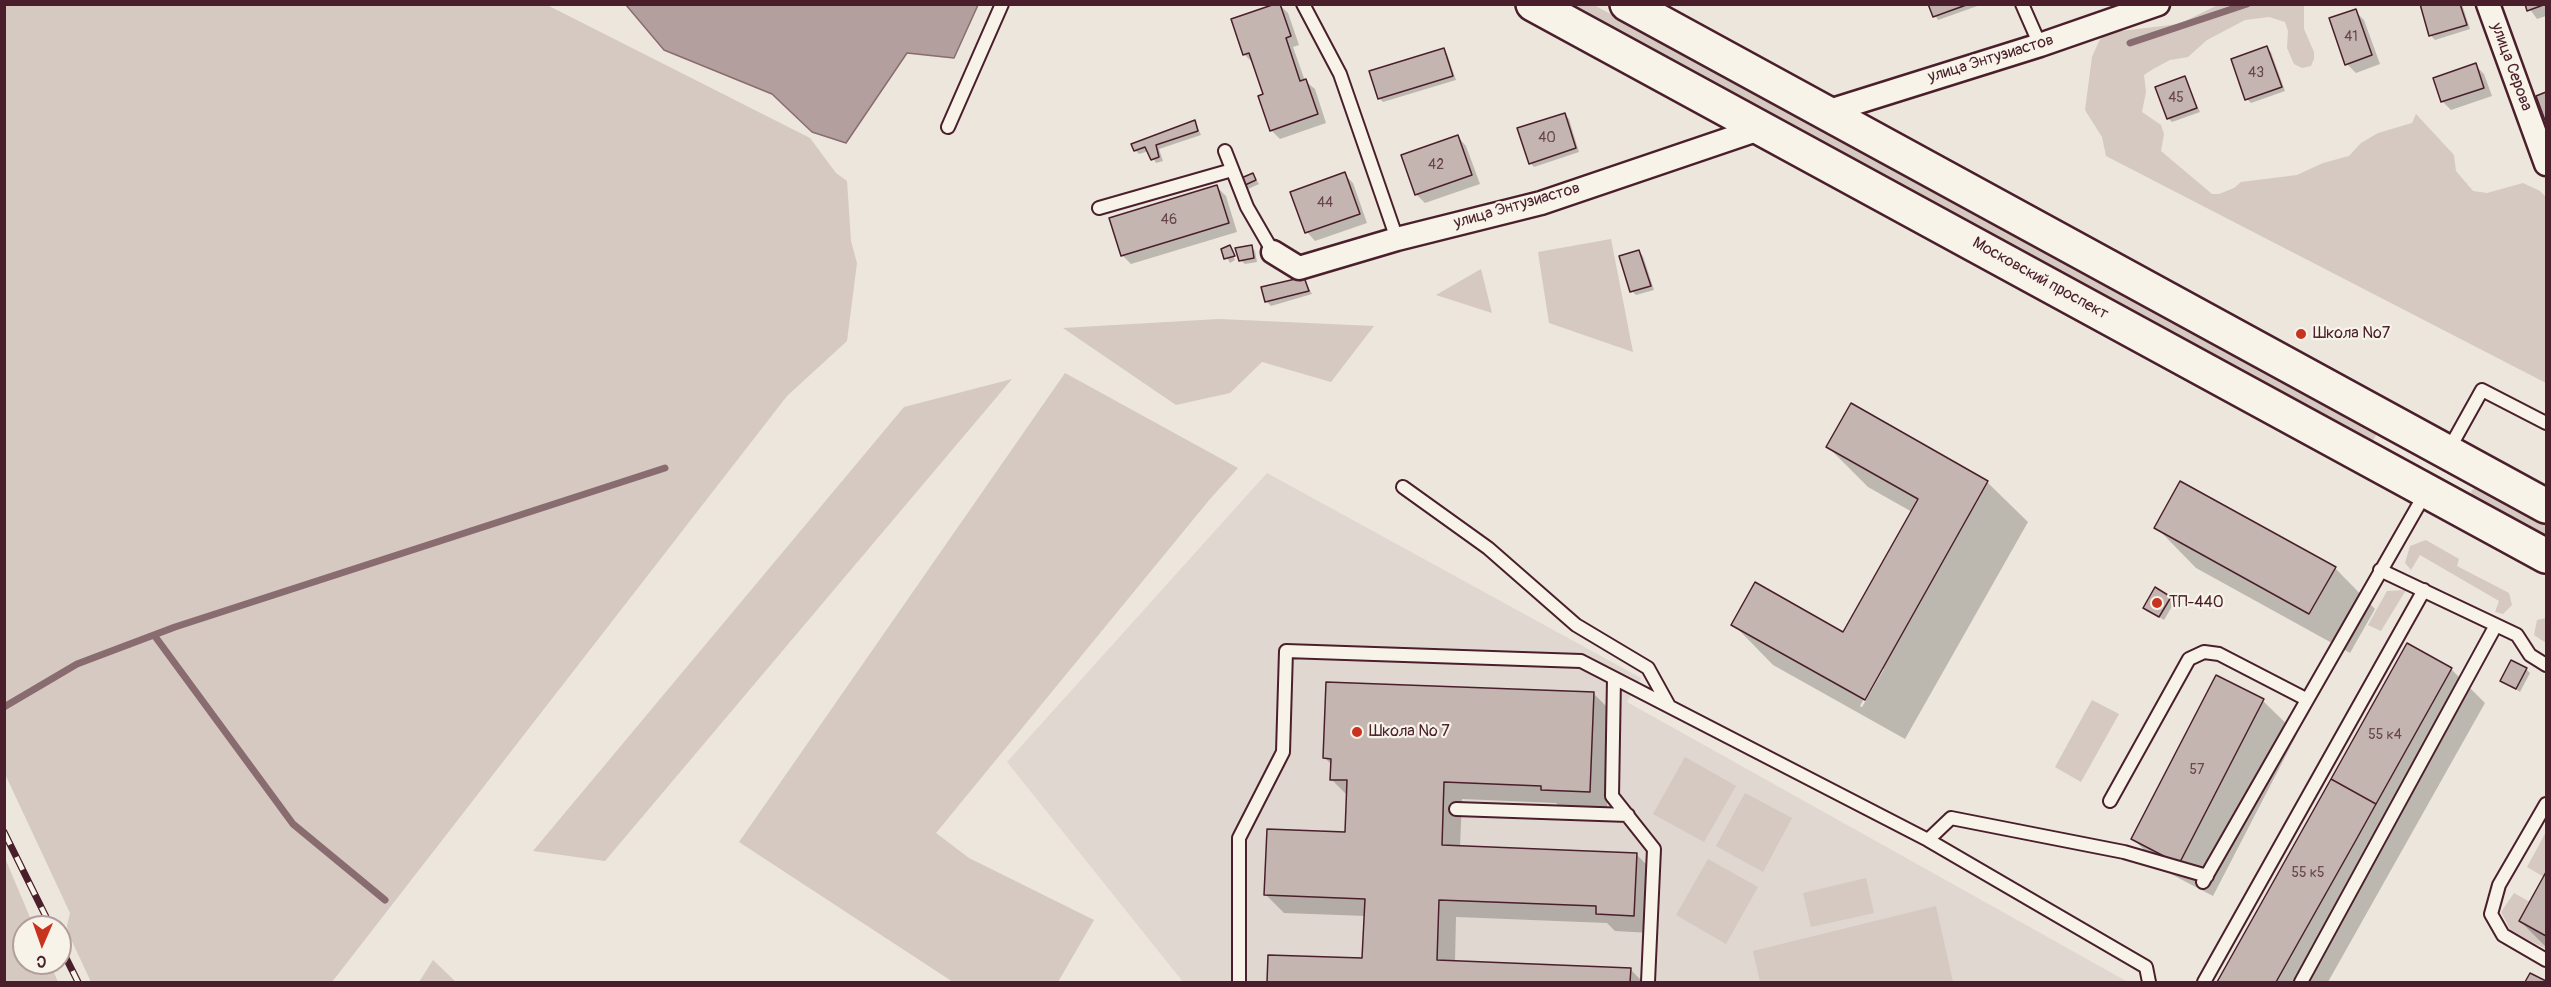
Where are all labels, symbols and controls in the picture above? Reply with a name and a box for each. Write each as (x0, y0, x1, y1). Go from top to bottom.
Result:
street label: улица Серова (2486, 20, 2536, 114)
house number: 41 (2344, 29, 2358, 45)
street label: улица Энтузиастов (1926, 31, 2056, 87)
house number: 43 (2248, 65, 2264, 81)
house number: 45 (2168, 90, 2184, 106)
house number: 40 (1538, 130, 1556, 146)
house number: 42 (1428, 157, 1444, 173)
street label: улица Энтузиастов (1452, 179, 1582, 233)
house number: 44 (1317, 195, 1333, 211)
house number: 46 (1161, 212, 1177, 228)
street label: Московский проспект (1969, 234, 2111, 324)
place label: Школа №7 (2313, 324, 2390, 344)
marker: Школа №7 (2294, 327, 2308, 341)
place label: ТП-440 (2169, 593, 2224, 613)
marker: ТП-440 (2150, 596, 2164, 610)
place label: Школа № 7 (1369, 722, 1450, 742)
marker: Школа № 7 (1350, 725, 1364, 739)
house number: 55 к4 (2368, 727, 2402, 743)
house number: 57 (2190, 762, 2204, 778)
house number: 55 к5 (2291, 865, 2325, 881)
north arrow (12, 915, 72, 975)
text: С (36, 951, 47, 971)

